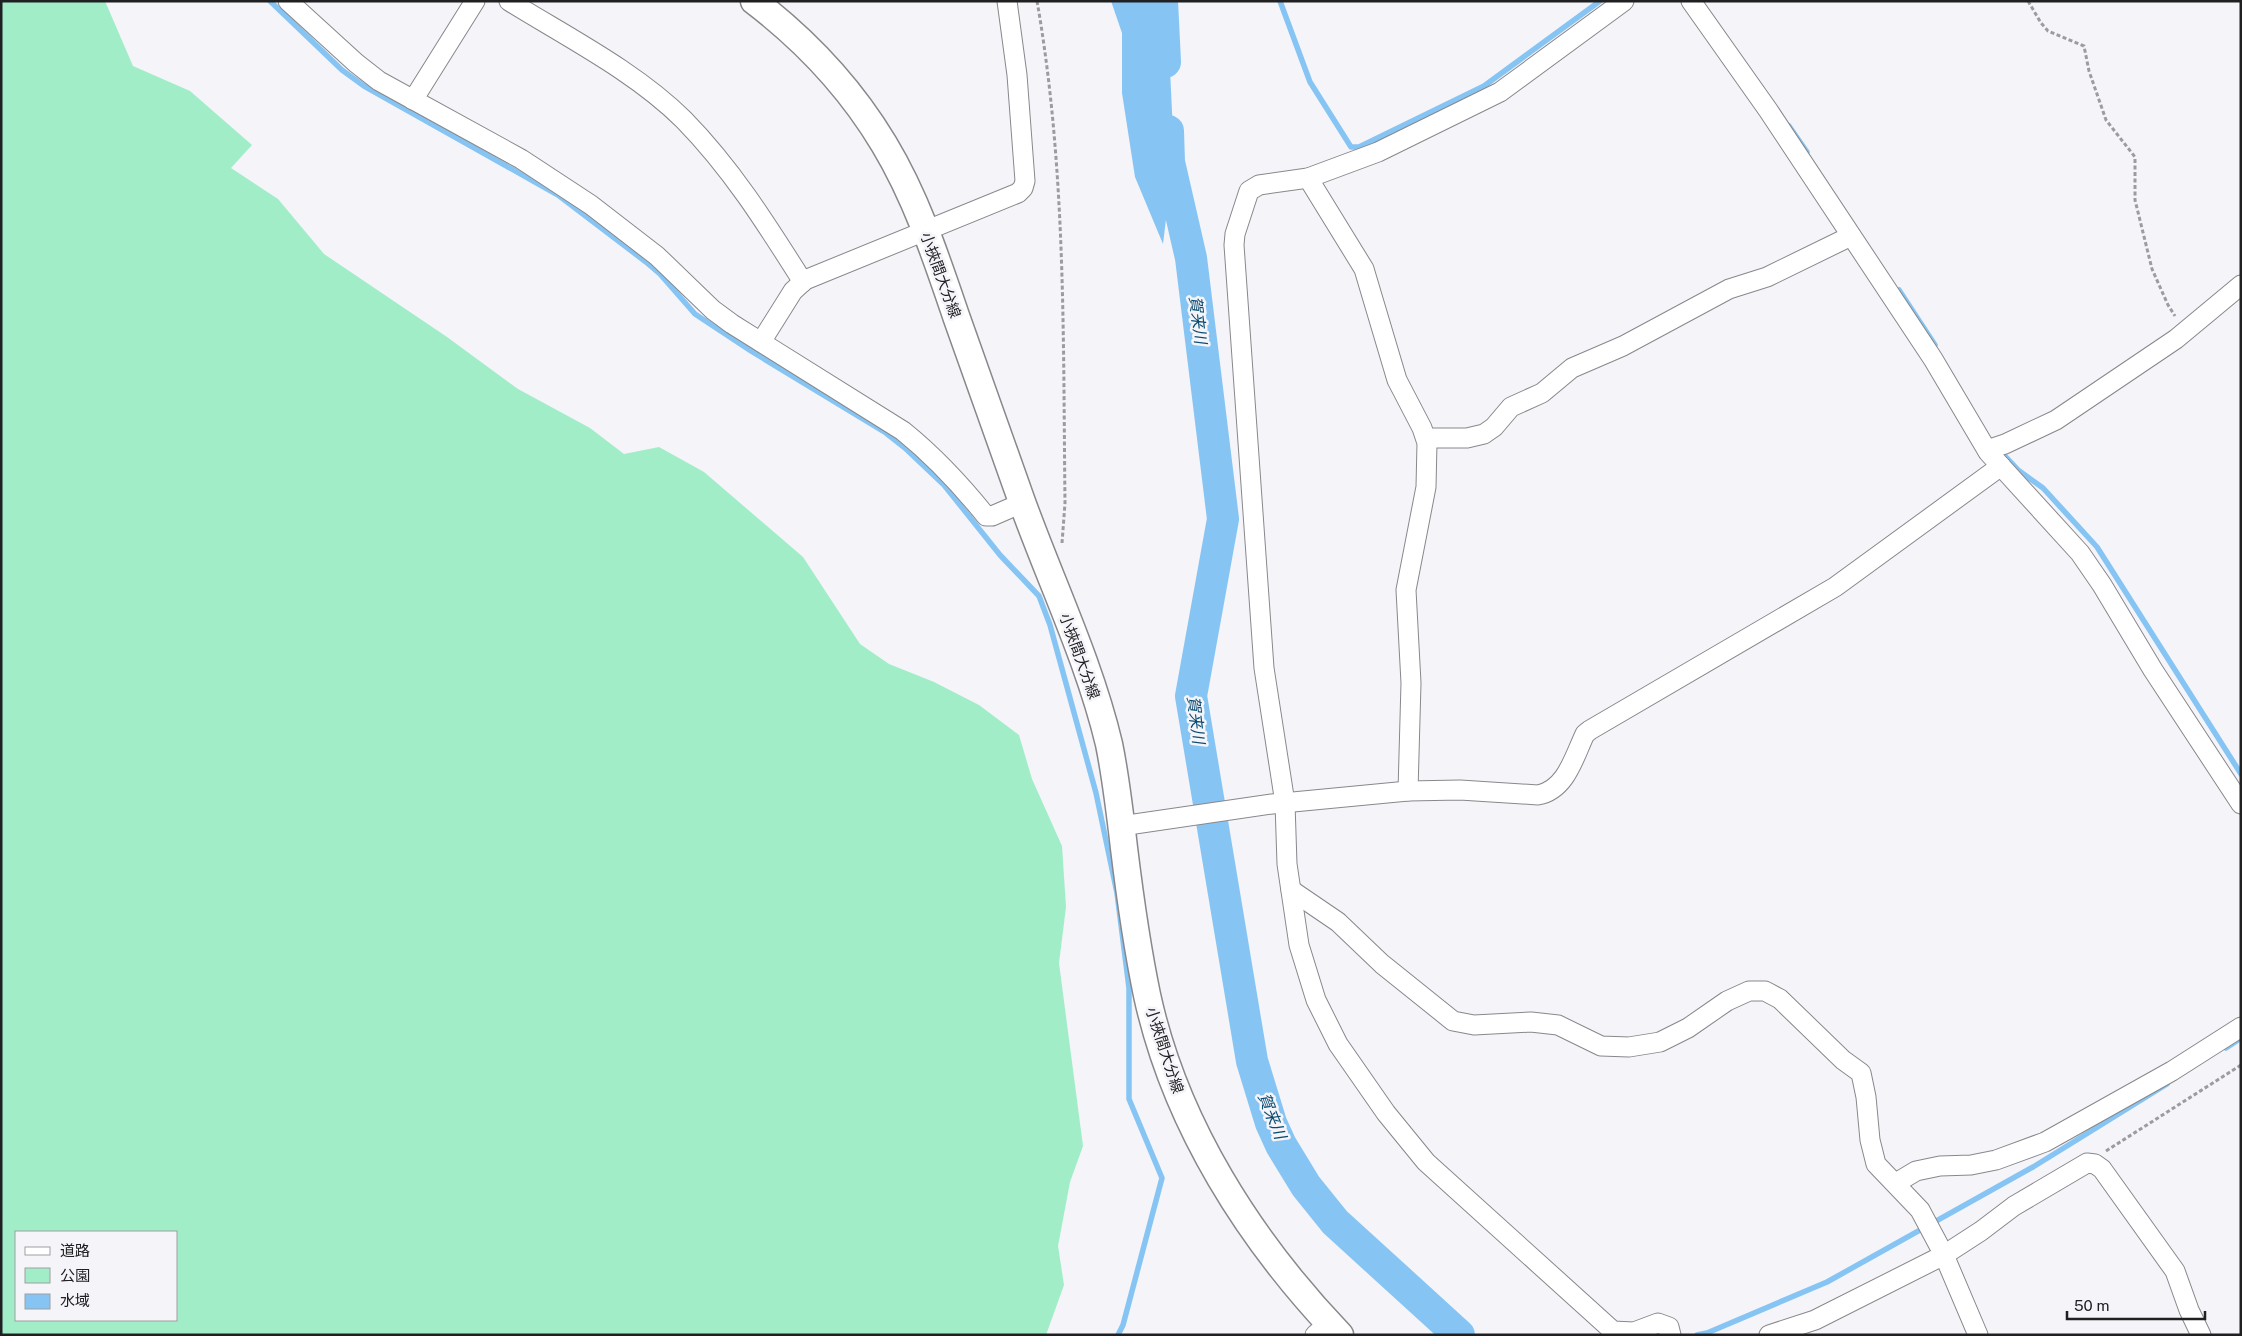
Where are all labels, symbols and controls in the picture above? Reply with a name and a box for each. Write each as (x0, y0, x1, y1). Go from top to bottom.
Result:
street label: 小挾間大分線 (918, 230, 964, 320)
water label: 賀来川 (1186, 295, 1211, 347)
street label: 小挾間大分線 (1057, 611, 1103, 701)
water label: 賀来川 (1184, 695, 1209, 747)
street label: 小挾間大分線 (1143, 1005, 1187, 1095)
water label: 賀来川 (1254, 1090, 1291, 1144)
legend (15, 1231, 178, 1321)
text: 道路 (60, 1242, 90, 1259)
text: 公園 (60, 1267, 90, 1284)
scale bar (2067, 1288, 2204, 1320)
text: 水域 (60, 1292, 90, 1309)
text: 50 m (2074, 1297, 2109, 1314)

